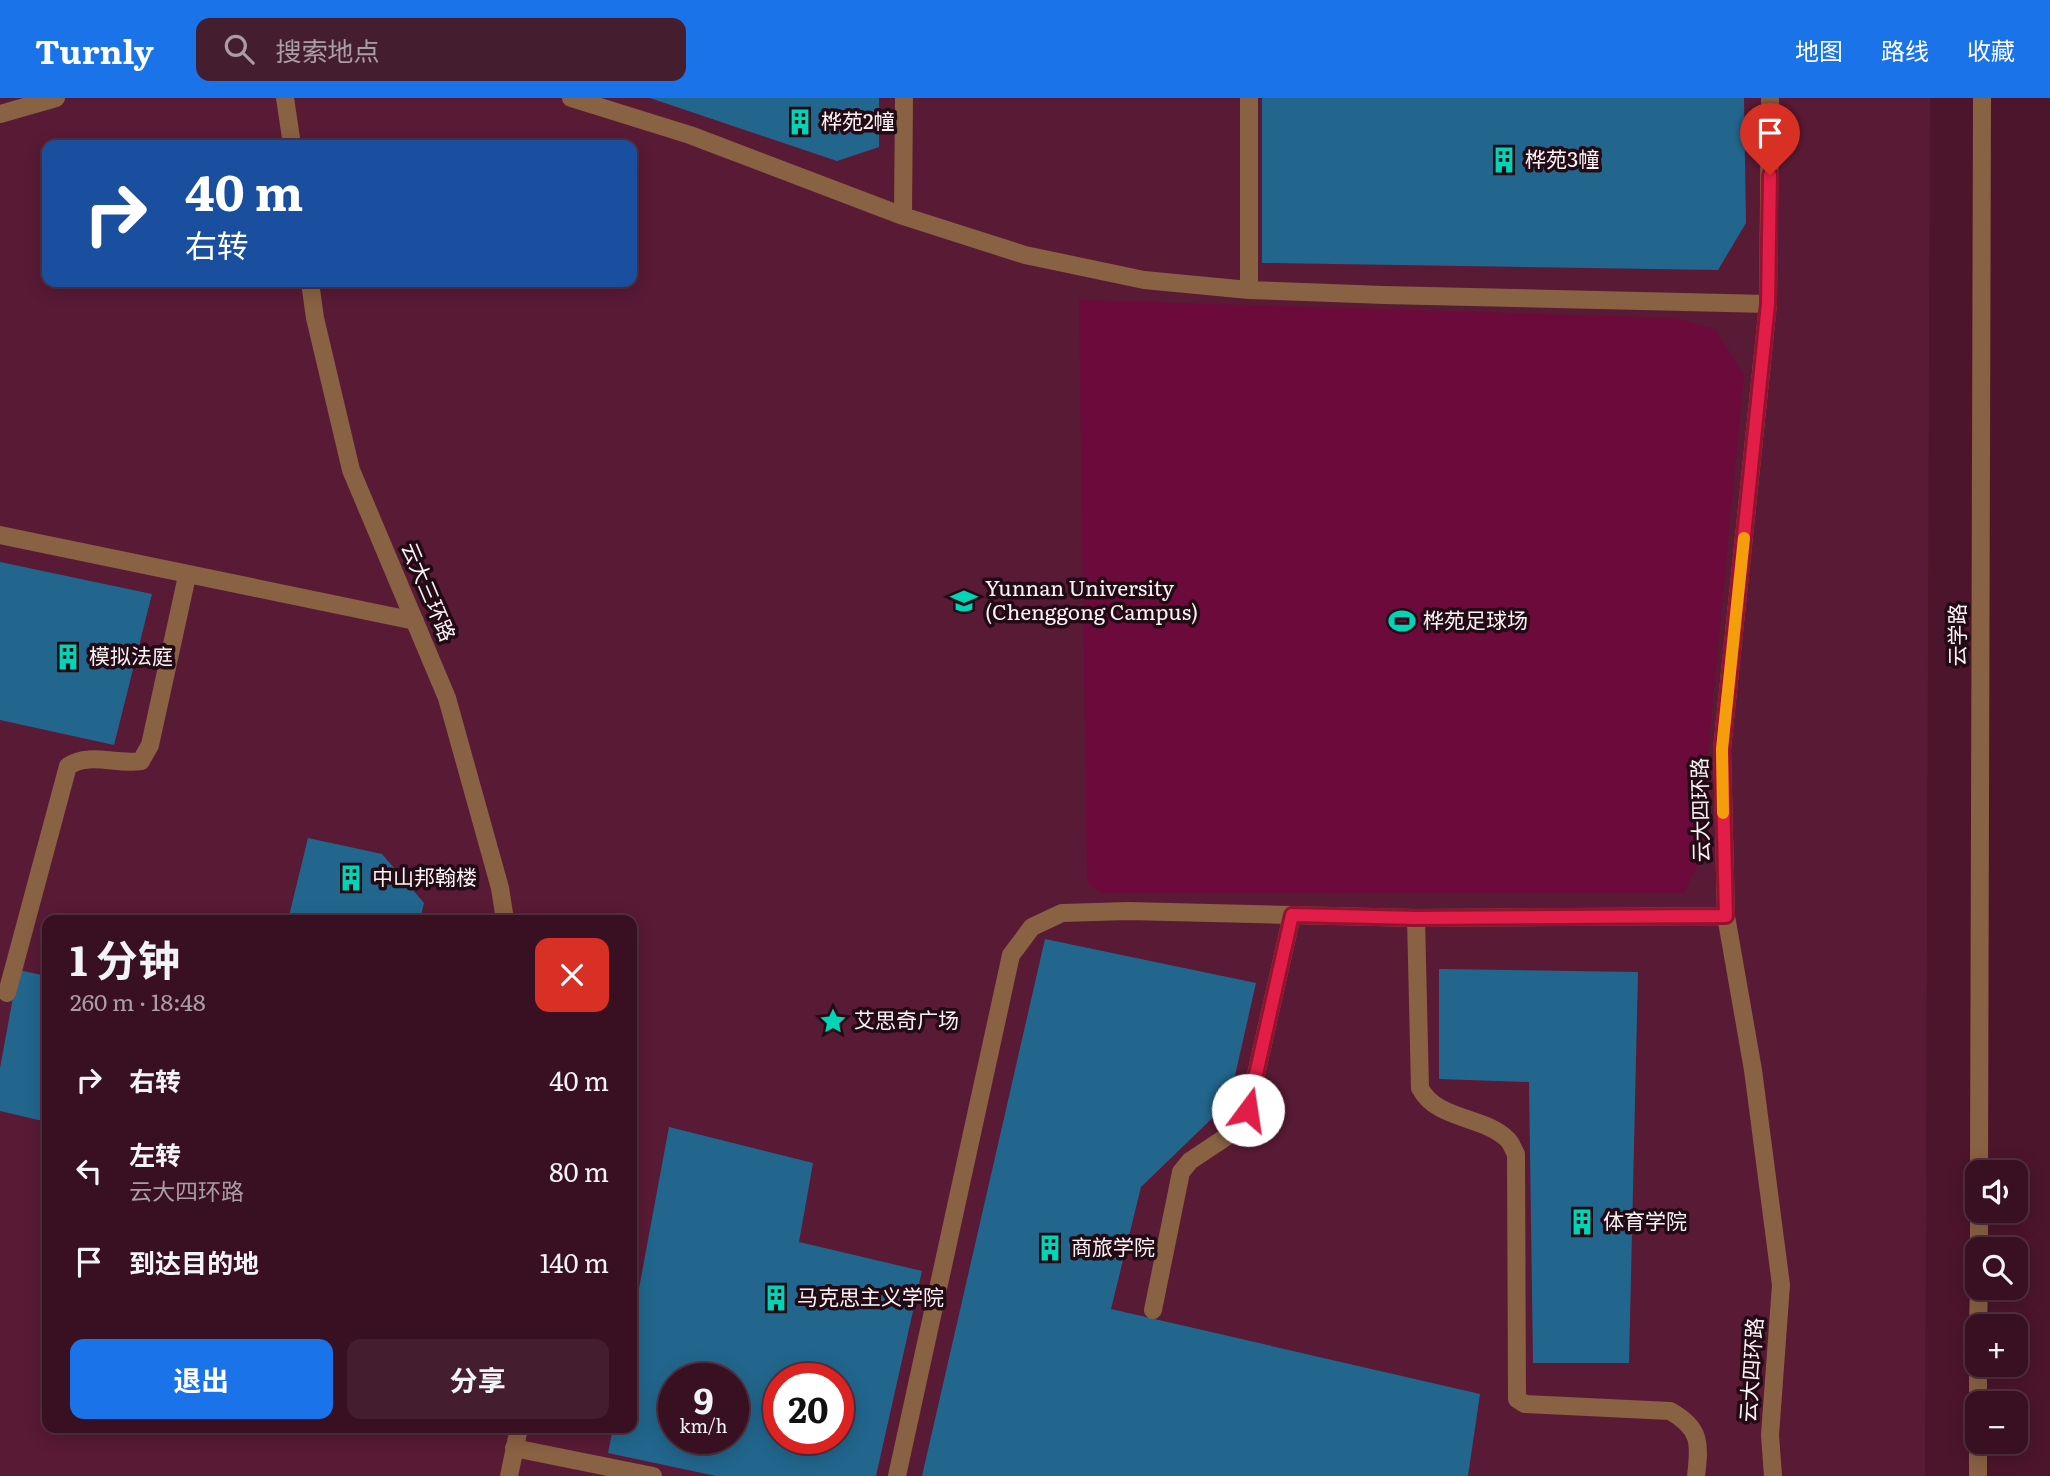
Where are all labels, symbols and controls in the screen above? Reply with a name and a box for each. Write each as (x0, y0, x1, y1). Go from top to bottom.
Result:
search box (196, 18, 686, 81)
text: Turnly (35, 25, 154, 74)
icon: search (220, 30, 258, 68)
text: 搜索地点 (276, 30, 380, 69)
text: 地图 (1795, 32, 1843, 67)
text: 路线 (1881, 32, 1929, 67)
text: 收藏 (1967, 32, 2015, 67)
pin (1740, 103, 1800, 175)
place label: 桦苑2幢 (821, 104, 895, 135)
building icon: 桦苑2幢 (785, 107, 815, 137)
icon: arrive (1751, 114, 1789, 152)
place label: 桦苑3幢 (1525, 142, 1599, 173)
building icon: 桦苑3幢 (1489, 145, 1519, 175)
text: 40 m (185, 153, 303, 226)
icon: right (70, 168, 161, 259)
text: 右转 (185, 220, 249, 268)
street label: 云大三环路 (396, 537, 465, 645)
place label: Yunnan University (Chenggong Campus) (985, 571, 1198, 626)
school or university icon: Yunnan University (Chenggong Campus) (949, 586, 979, 616)
place label: 桦苑足球场 (1423, 603, 1528, 634)
street label: 云学路 (1940, 604, 1971, 667)
sports icon: 桦苑足球场 (1387, 606, 1417, 636)
place label: 模拟法庭 (89, 639, 173, 670)
building icon: 模拟法庭 (53, 642, 83, 672)
street label: 云大四环路 (1682, 757, 1715, 863)
place label: 中山邦翰楼 (372, 860, 477, 891)
building icon: 中山邦翰楼 (336, 863, 366, 893)
text: 1 分钟 (70, 927, 180, 989)
button: close (535, 938, 609, 1012)
text: 260 m · 18:48 (70, 984, 206, 1018)
place label: 艾思奇广场 (854, 1003, 959, 1034)
place icon: 艾思奇广场 (818, 1006, 848, 1036)
text: 右转 (129, 1060, 181, 1099)
text: 40 m (549, 1060, 609, 1099)
icon: right (70, 1061, 108, 1099)
position arrow (1211, 1073, 1285, 1147)
text: 左转 (129, 1134, 181, 1173)
text: 80 m (549, 1151, 609, 1190)
icon: left (70, 1152, 108, 1190)
map controls (1965, 1160, 2028, 1454)
button: sound (1965, 1160, 2028, 1223)
text: 云大四环路 (129, 1173, 244, 1207)
place label: 体育学院 (1603, 1204, 1687, 1235)
building icon: 体育学院 (1567, 1207, 1597, 1237)
place label: 商旅学院 (1071, 1230, 1155, 1261)
building icon: 商旅学院 (1035, 1233, 1065, 1263)
button: search (1965, 1237, 2028, 1300)
text: 到达目的地 (129, 1242, 259, 1281)
text: 140 m (540, 1242, 609, 1281)
icon: arrive (70, 1243, 108, 1281)
place label: 马克思主义学院 (797, 1280, 944, 1311)
building icon: 马克思主义学院 (761, 1283, 791, 1313)
button: + (1965, 1314, 2028, 1377)
street label: 云大四环路 (1730, 1316, 1769, 1423)
button: 退出 (70, 1339, 333, 1419)
button: 分享 (347, 1339, 609, 1419)
speed limit sign: 20 (763, 1363, 854, 1454)
text: 9 (693, 1373, 714, 1425)
button: − (1965, 1391, 2028, 1454)
text: km/h (680, 1412, 727, 1439)

